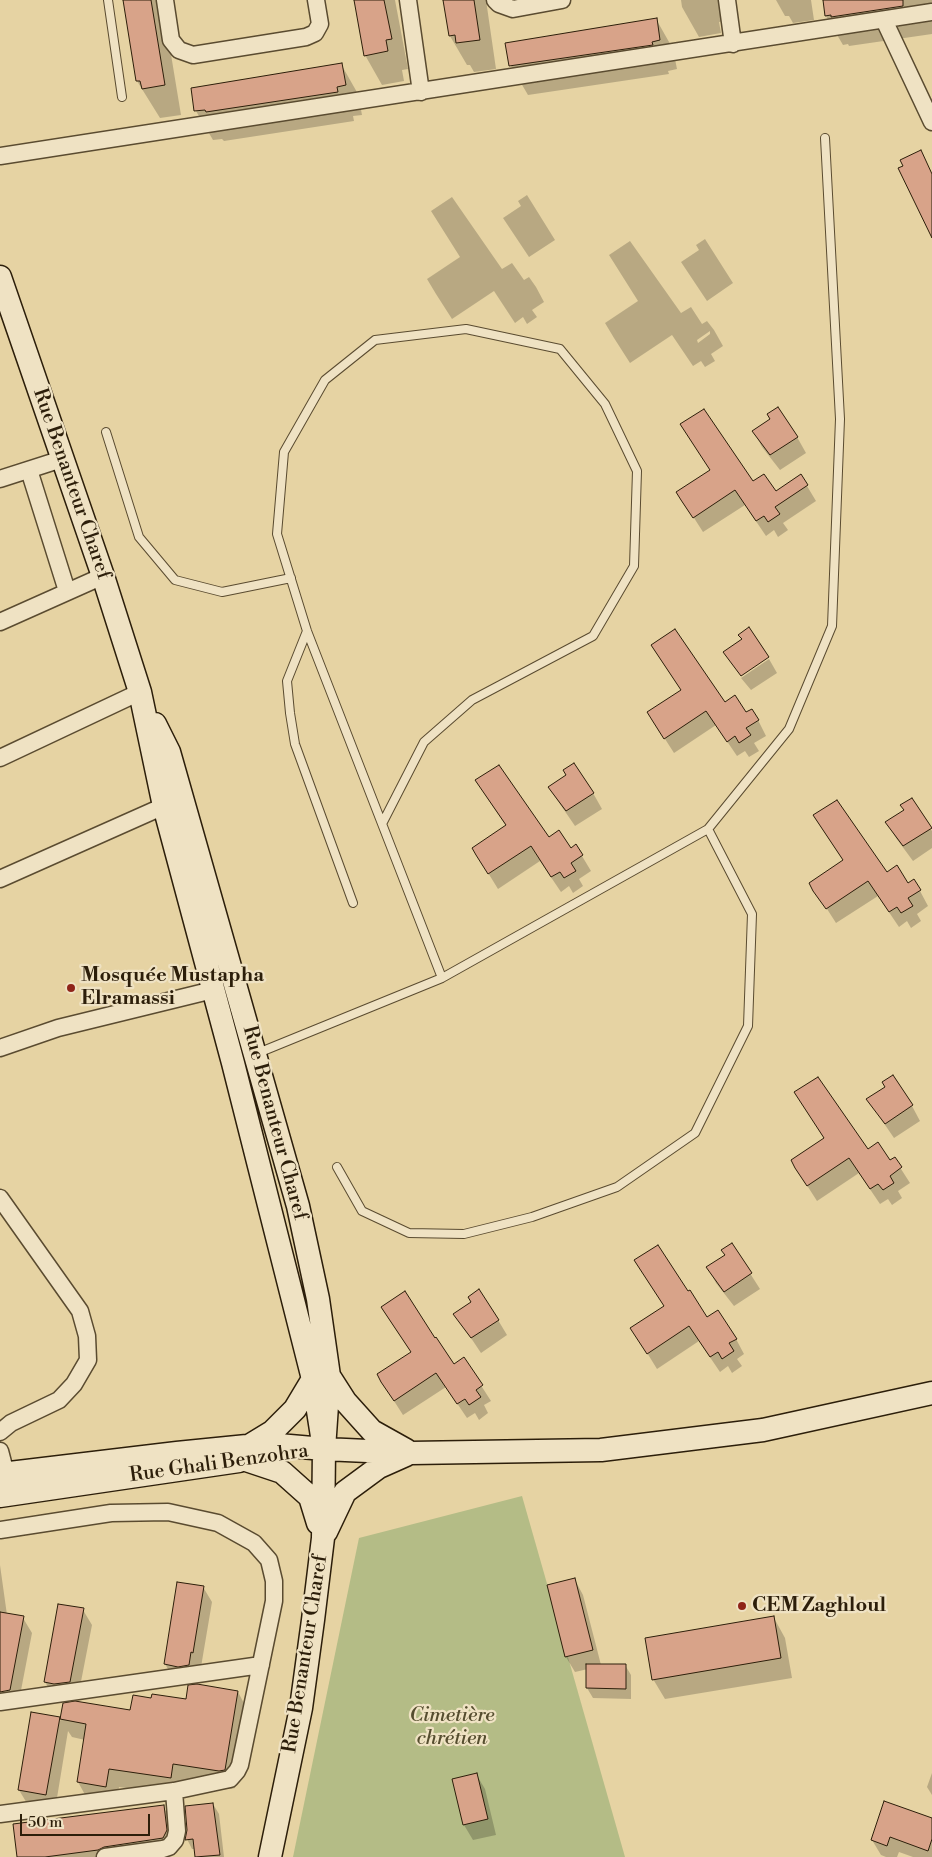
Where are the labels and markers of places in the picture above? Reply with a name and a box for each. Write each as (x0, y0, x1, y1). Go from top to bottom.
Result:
place label: Mosquée Mustapha Elramassi (81, 964, 264, 1011)
marker: Mosquée Mustapha Elramassi (65, 982, 77, 994)
place label: CEM Zaghloul (752, 1594, 886, 1618)
marker: CEM Zaghloul (736, 1600, 748, 1612)

